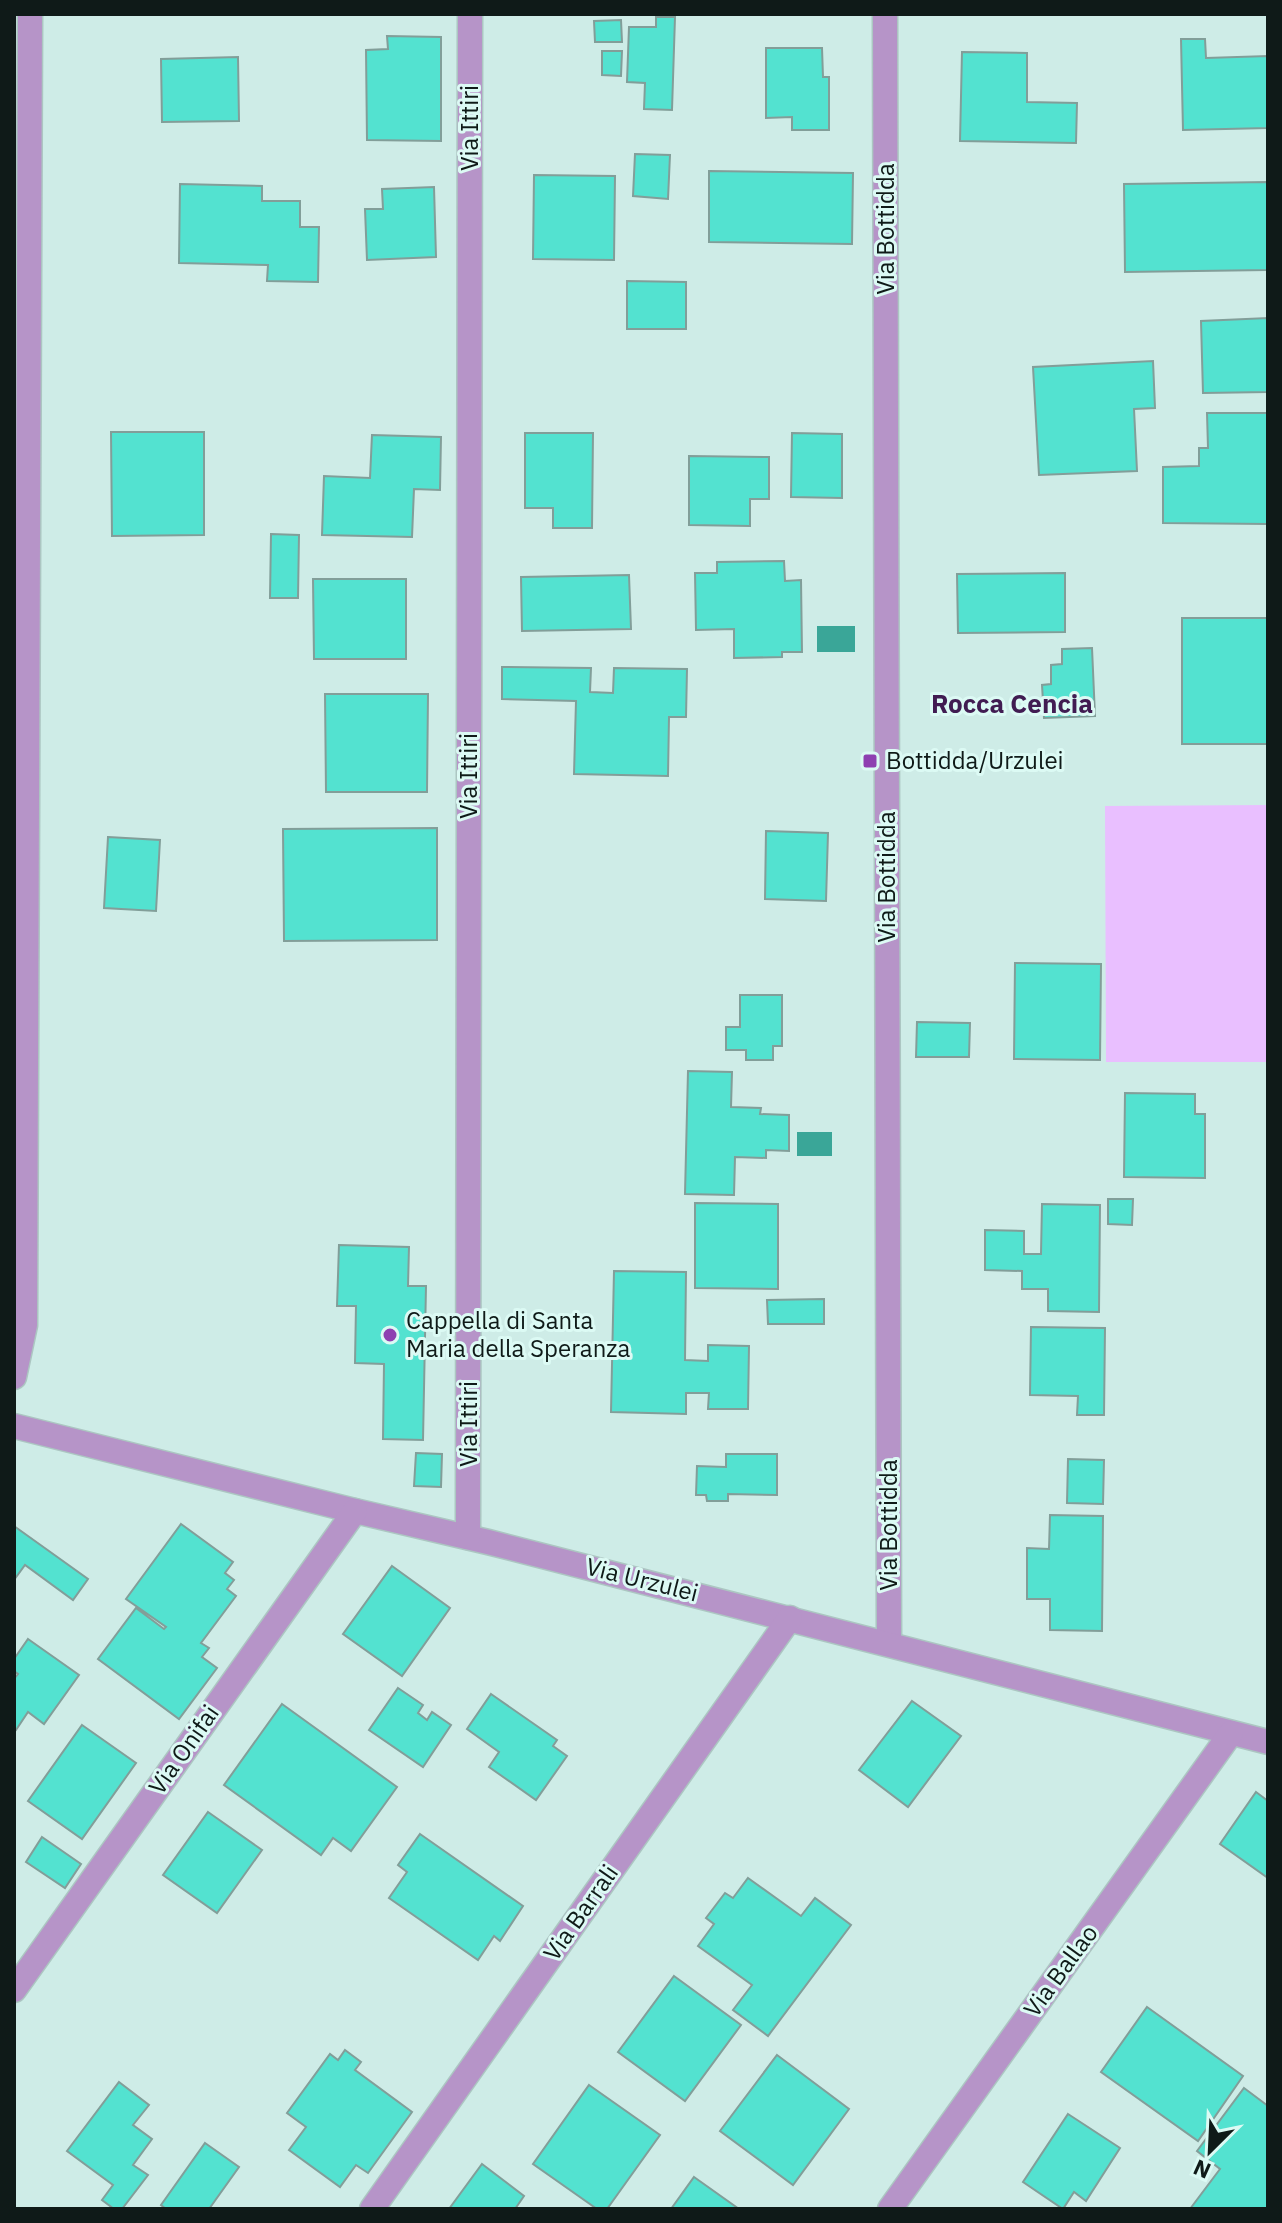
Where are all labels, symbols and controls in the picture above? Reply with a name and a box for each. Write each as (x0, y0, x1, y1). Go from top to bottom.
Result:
street label: Via Ittiri (453, 85, 485, 171)
street label: Via Bottidda (869, 163, 901, 295)
district label: Rocca Cencia (931, 686, 1093, 720)
street label: Via Ittiri (452, 733, 484, 819)
place label: Bottidda/Urzulei (886, 744, 1064, 776)
marker: Bottidda/Urzulei (861, 752, 879, 770)
street label: Via Bottidda (870, 811, 902, 943)
place label: Cappella di Santa Maria della Speranza (406, 1304, 630, 1364)
marker: Cappella di Santa Maria della Speranza (381, 1326, 399, 1344)
street label: Via Ittiri (452, 1381, 484, 1467)
street label: Via Bottidda (872, 1459, 904, 1591)
street label: Via Urzulei (583, 1550, 702, 1608)
street label: Via Onifai (141, 1698, 226, 1801)
street label: Via Barrali (535, 1858, 625, 1967)
street label: Via Ballao (1016, 1918, 1105, 2023)
north arrow (1170, 2111, 1250, 2191)
text: N (1188, 2153, 1215, 2186)

